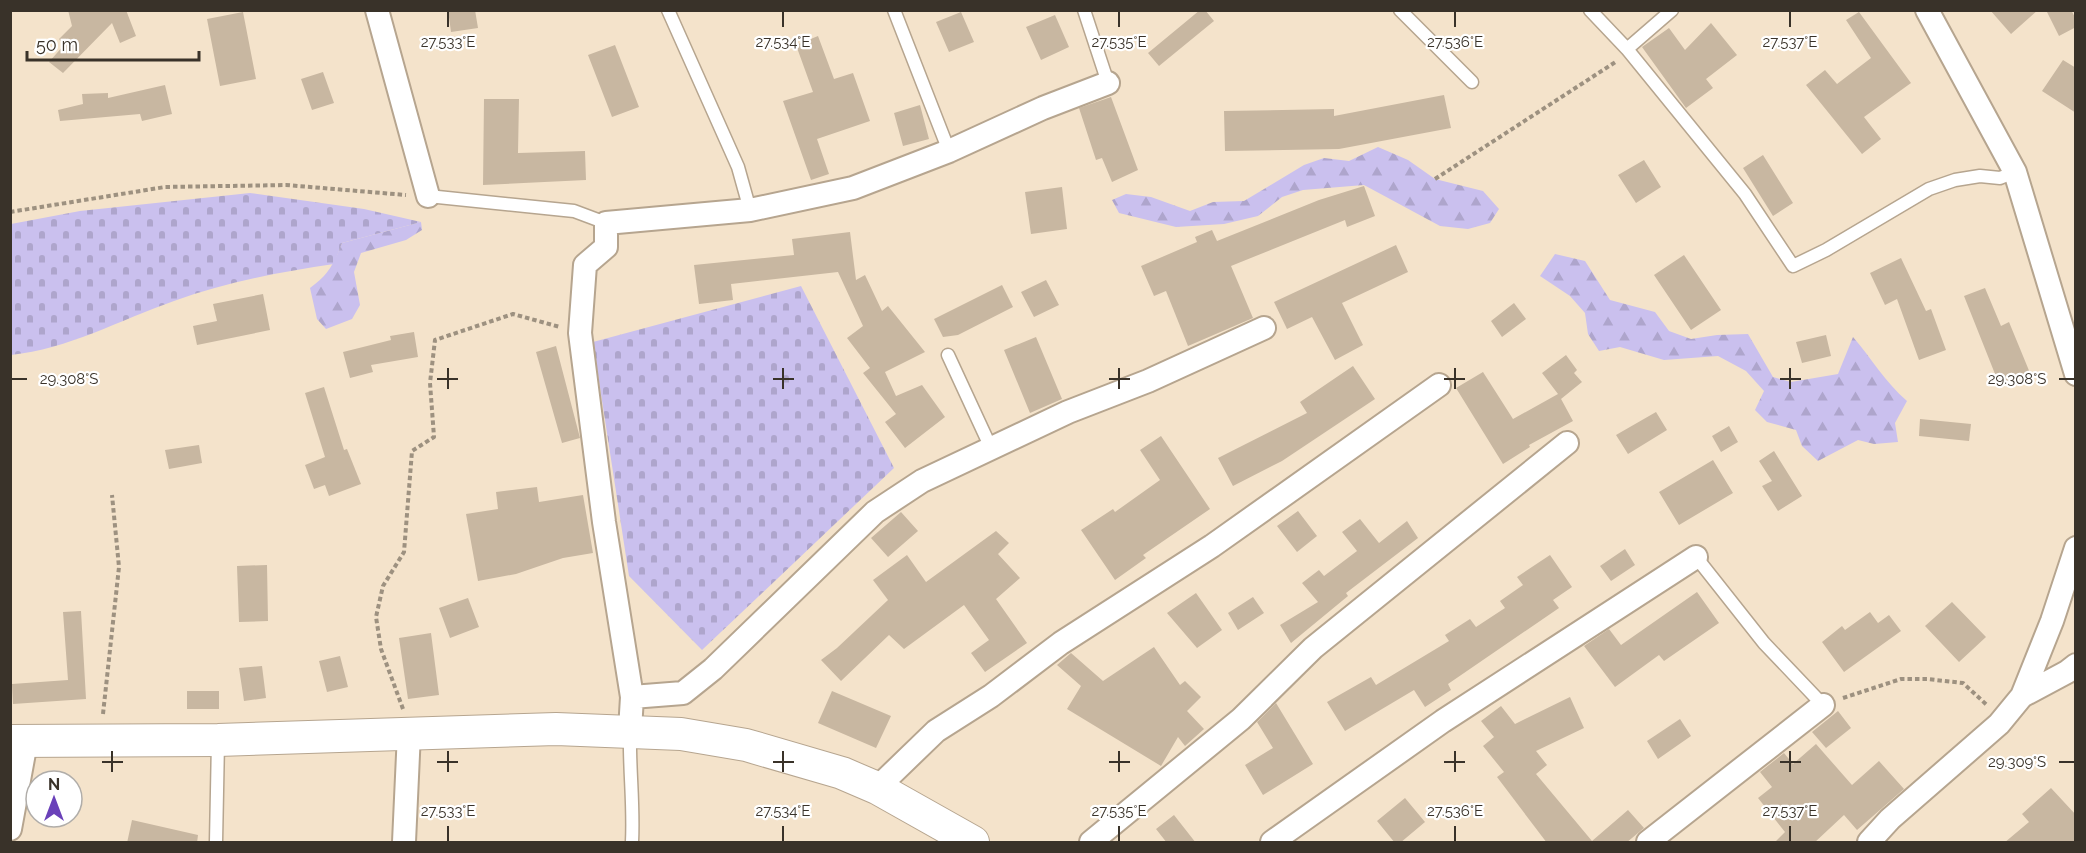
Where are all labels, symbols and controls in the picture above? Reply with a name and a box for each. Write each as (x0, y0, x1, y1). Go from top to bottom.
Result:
scale bar (27, 24, 200, 62)
text: 27.533°E (421, 33, 475, 51)
text: 27.534°E (755, 33, 811, 51)
text: 27.535°E (1091, 33, 1147, 51)
text: 27.536°E (1427, 33, 1483, 51)
text: 27.537°E (1763, 33, 1817, 51)
text: 50 m (36, 34, 78, 55)
text: 29.308°S (40, 370, 98, 388)
text: 29.308°S (1988, 370, 2046, 388)
text: 29.309°S (1988, 753, 2046, 771)
north arrow (24, 769, 84, 829)
text: N (48, 775, 60, 794)
text: 27.533°E (421, 802, 475, 820)
text: 27.534°E (755, 802, 811, 820)
text: 27.535°E (1091, 802, 1147, 820)
text: 27.536°E (1427, 802, 1483, 820)
text: 27.537°E (1763, 802, 1817, 820)

